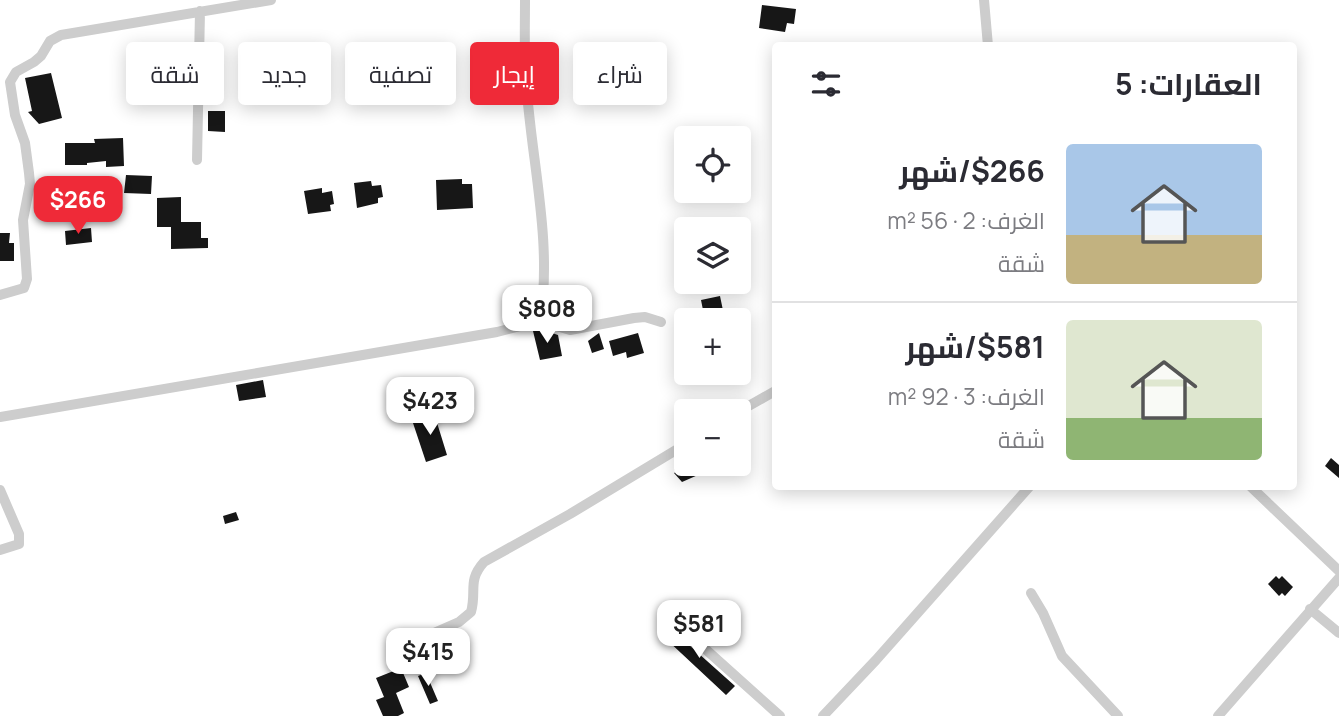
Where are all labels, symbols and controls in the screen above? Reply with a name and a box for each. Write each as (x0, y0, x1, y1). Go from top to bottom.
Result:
chip: شقة (126, 42, 224, 105)
chip: جديد (238, 42, 331, 105)
chip: تصفية (345, 42, 456, 105)
chip: إيجار (470, 42, 559, 105)
chip: شراء (573, 42, 667, 105)
text: العقارات: 5 (1115, 63, 1262, 104)
icon: filters (807, 65, 845, 103)
map controls (674, 126, 751, 476)
button: locate (674, 126, 751, 203)
text: $266/شهر (899, 150, 1045, 191)
icon: home (1122, 172, 1206, 256)
pin: $266 (37, 176, 119, 236)
text: $266 (50, 183, 106, 215)
text: الغرف: 2 · 56 m² (887, 204, 1045, 236)
button: layers (674, 217, 751, 294)
text: شقة (998, 247, 1045, 279)
pin: $808 (506, 286, 588, 345)
text: $808 (518, 292, 576, 324)
button: + (674, 308, 751, 385)
text: $581/شهر (905, 326, 1045, 367)
icon: home (1122, 348, 1206, 432)
pin: $423 (389, 378, 471, 437)
text: الغرف: 3 · 92 m² (888, 380, 1045, 412)
text: $423 (402, 384, 458, 416)
button: − (674, 399, 751, 476)
text: شقة (998, 423, 1045, 455)
pin: $581 (658, 600, 740, 660)
text: $581 (673, 607, 725, 639)
pin: $415 (387, 628, 469, 688)
text: $415 (402, 635, 454, 667)

